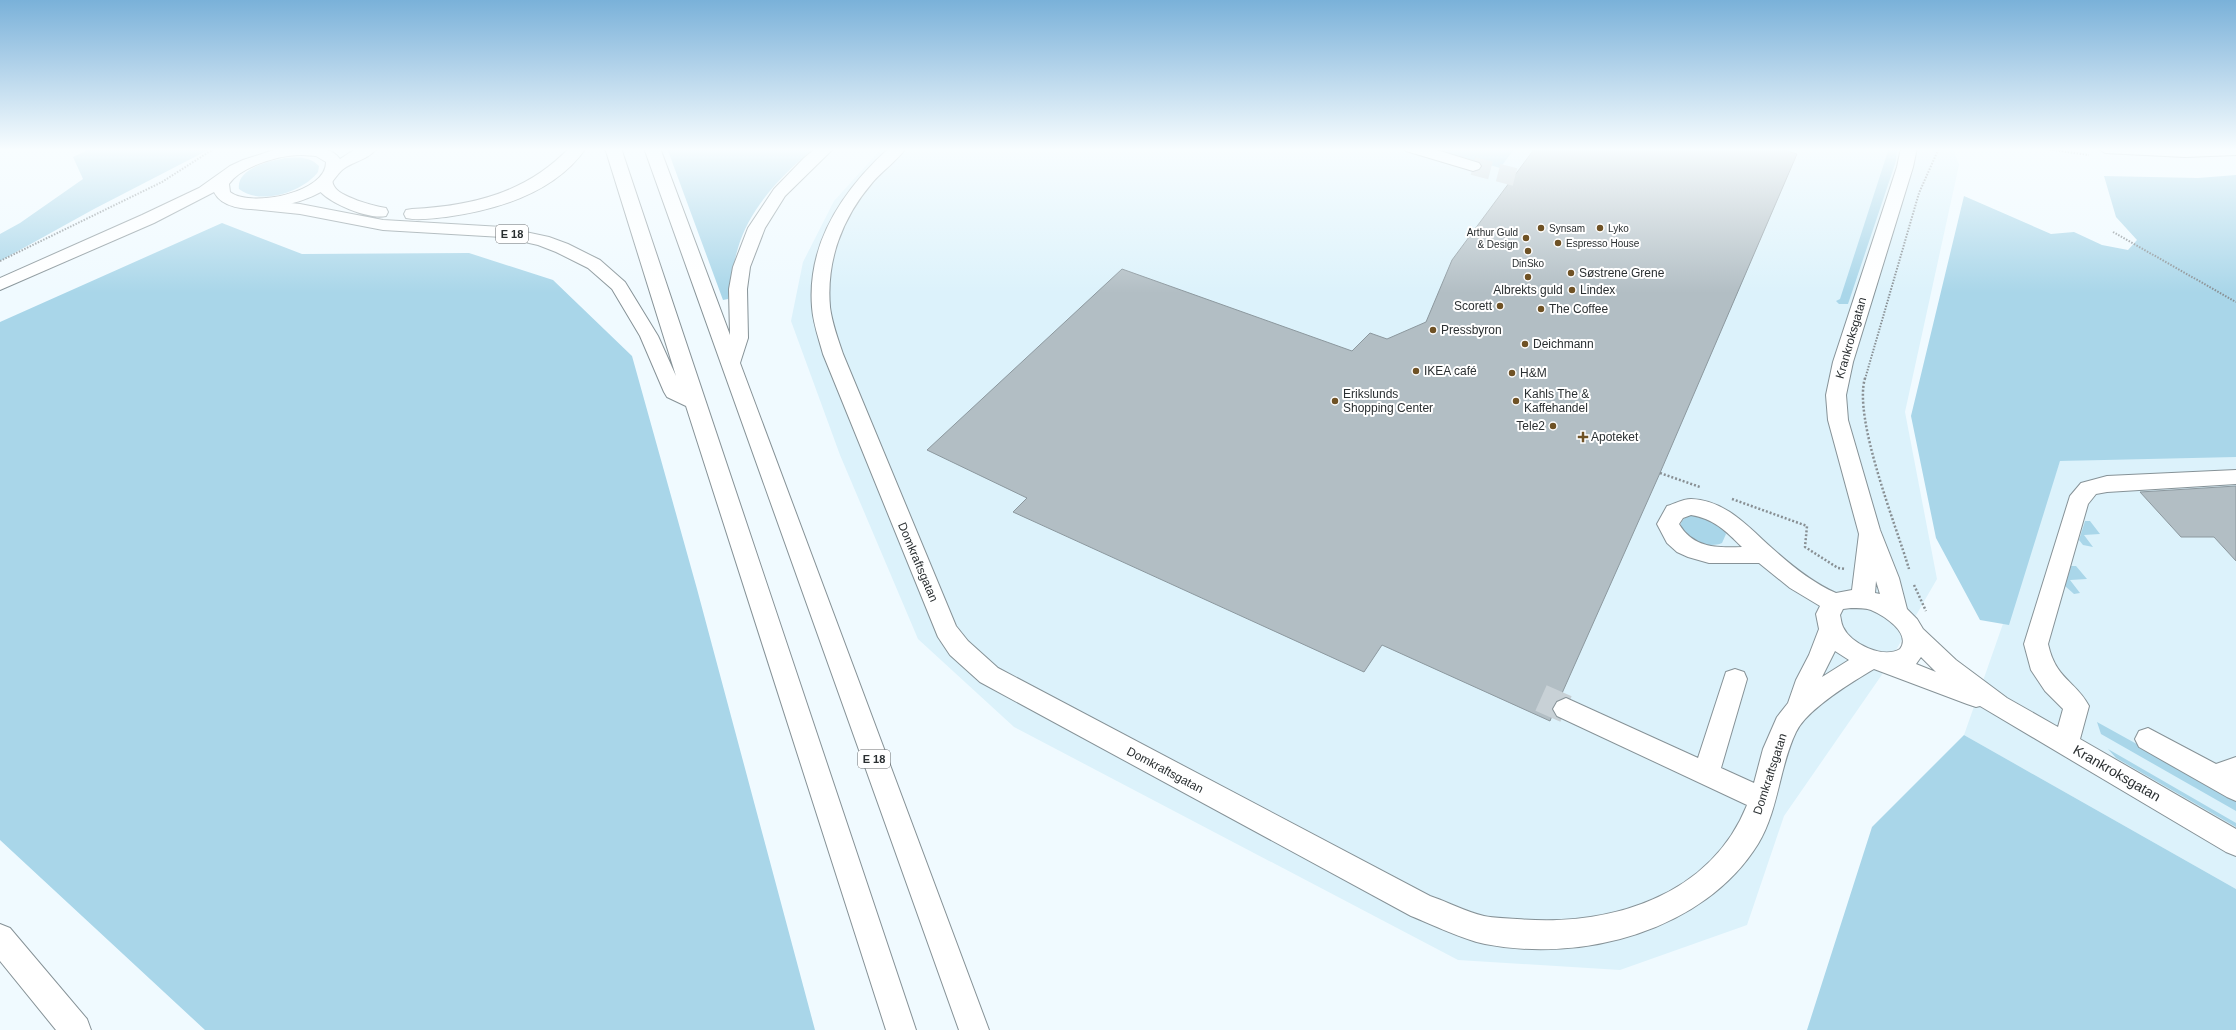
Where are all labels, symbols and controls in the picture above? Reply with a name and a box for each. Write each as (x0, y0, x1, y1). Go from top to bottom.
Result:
marker: Synsam (1536, 223, 1546, 233)
place label: Synsam (1549, 223, 1585, 234)
marker: Lyko (1595, 223, 1605, 233)
place label: Lyko (1608, 223, 1629, 234)
road number: E 18 (496, 225, 528, 243)
place label: Arthur Guld & Design (1467, 227, 1518, 250)
marker: Arthur Guld & Design (1521, 233, 1531, 243)
marker: Espresso House (1553, 238, 1563, 248)
place label: Espresso House (1566, 238, 1640, 249)
marker: DinSko (1523, 246, 1533, 256)
place label: DinSko (1512, 258, 1545, 269)
place label: Søstrene Grene (1579, 266, 1665, 280)
marker: Søstrene Grene (1566, 268, 1576, 278)
marker: Albrekts guld (1523, 272, 1533, 282)
place label: Albrekts guld (1493, 283, 1563, 297)
place label: Lindex (1580, 283, 1615, 297)
marker: Lindex (1567, 285, 1577, 295)
street label: Krankroksgatan (1833, 296, 1869, 380)
place label: Scorett (1454, 299, 1493, 313)
marker: Scorett (1495, 301, 1505, 311)
place label: The Coffee (1549, 302, 1608, 316)
marker: The Coffee (1536, 304, 1546, 314)
place label: Pressbyron (1441, 323, 1502, 337)
marker: Pressbyron (1428, 325, 1438, 335)
place label: Deichmann (1533, 337, 1594, 351)
marker: Deichmann (1520, 339, 1530, 349)
place label: IKEA café (1424, 364, 1477, 378)
marker: IKEA café (1411, 366, 1421, 376)
place label: H&M (1520, 366, 1547, 380)
marker: H&M (1507, 368, 1517, 378)
place label: Erikslunds Shopping Center (1343, 387, 1433, 415)
place label: Kahls The & Kaffehandel (1524, 387, 1589, 415)
marker: Erikslunds Shopping Center (1330, 396, 1340, 406)
marker: Kahls The & Kaffehandel (1511, 396, 1521, 406)
place label: Tele2 (1516, 419, 1545, 433)
marker: Tele2 (1548, 421, 1558, 431)
place label: Apoteket (1591, 430, 1639, 444)
marker: Apoteket (1578, 432, 1588, 442)
street label: Domkraftsgatan (895, 520, 941, 604)
street label: Domkraftsgatan (1750, 732, 1790, 816)
street label: Krankroksgatan (2071, 742, 2163, 804)
street label: Domkraftsgatan (1124, 744, 1206, 796)
road number: E 18 (858, 750, 890, 768)

